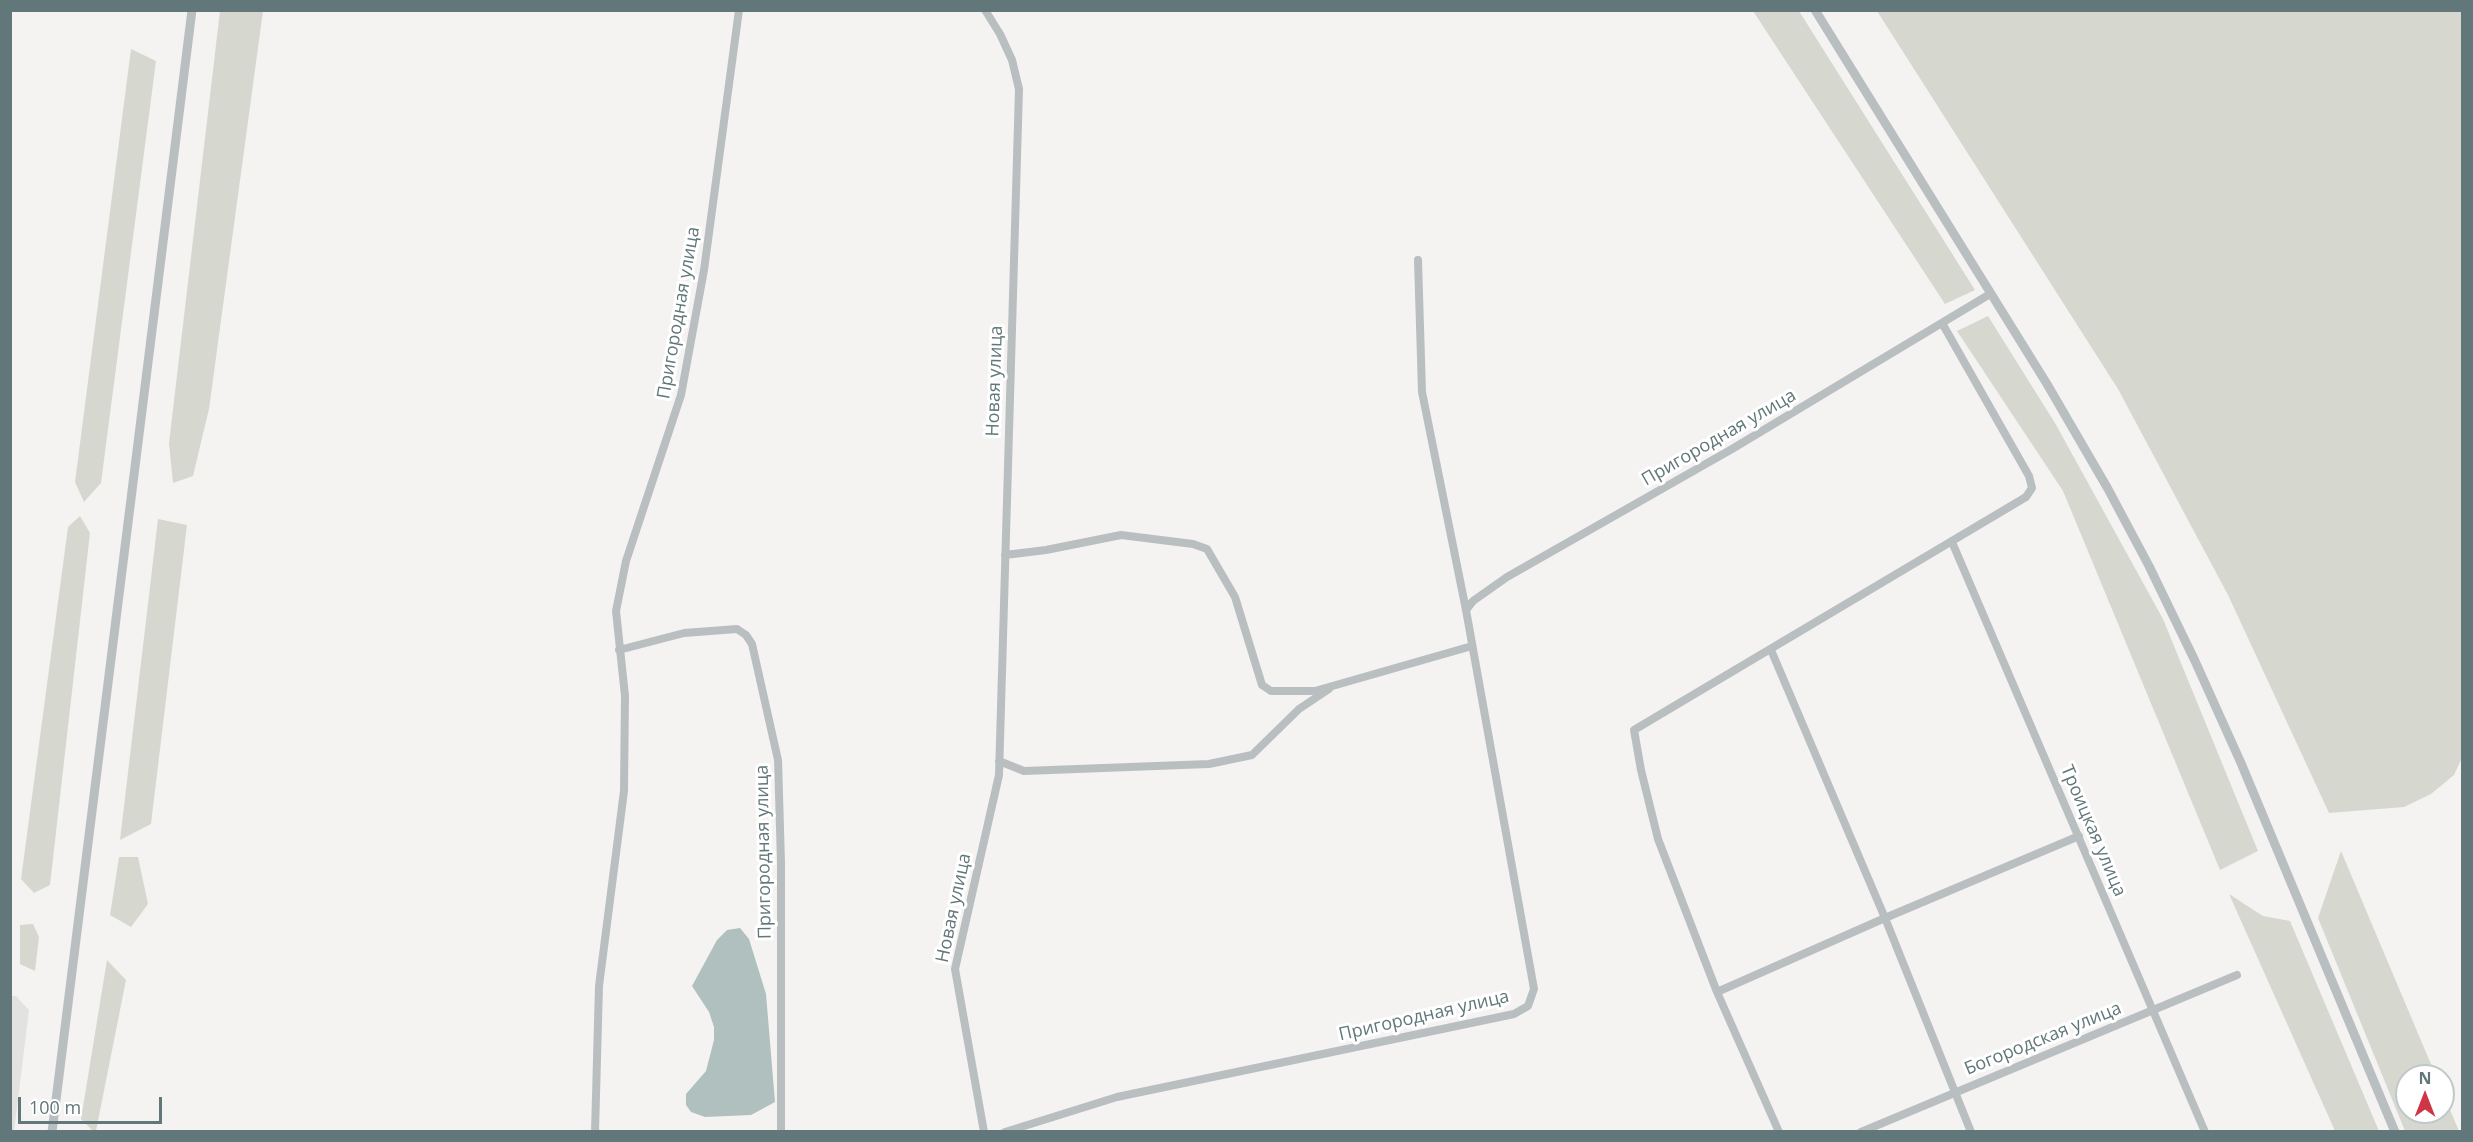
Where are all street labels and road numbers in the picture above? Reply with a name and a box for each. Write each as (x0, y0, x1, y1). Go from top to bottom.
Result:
street label: Пригородная улица (653, 225, 705, 401)
street label: Новая улица (982, 325, 1008, 437)
street label: Пригородная улица (1638, 385, 1800, 491)
street label: Троицкая улица (2056, 762, 2130, 900)
street label: Пригородная улица (752, 765, 776, 939)
street label: Новая улица (932, 851, 976, 965)
street label: Пригородная улица (1337, 986, 1511, 1046)
street label: Богородская улица (1961, 998, 2125, 1080)

